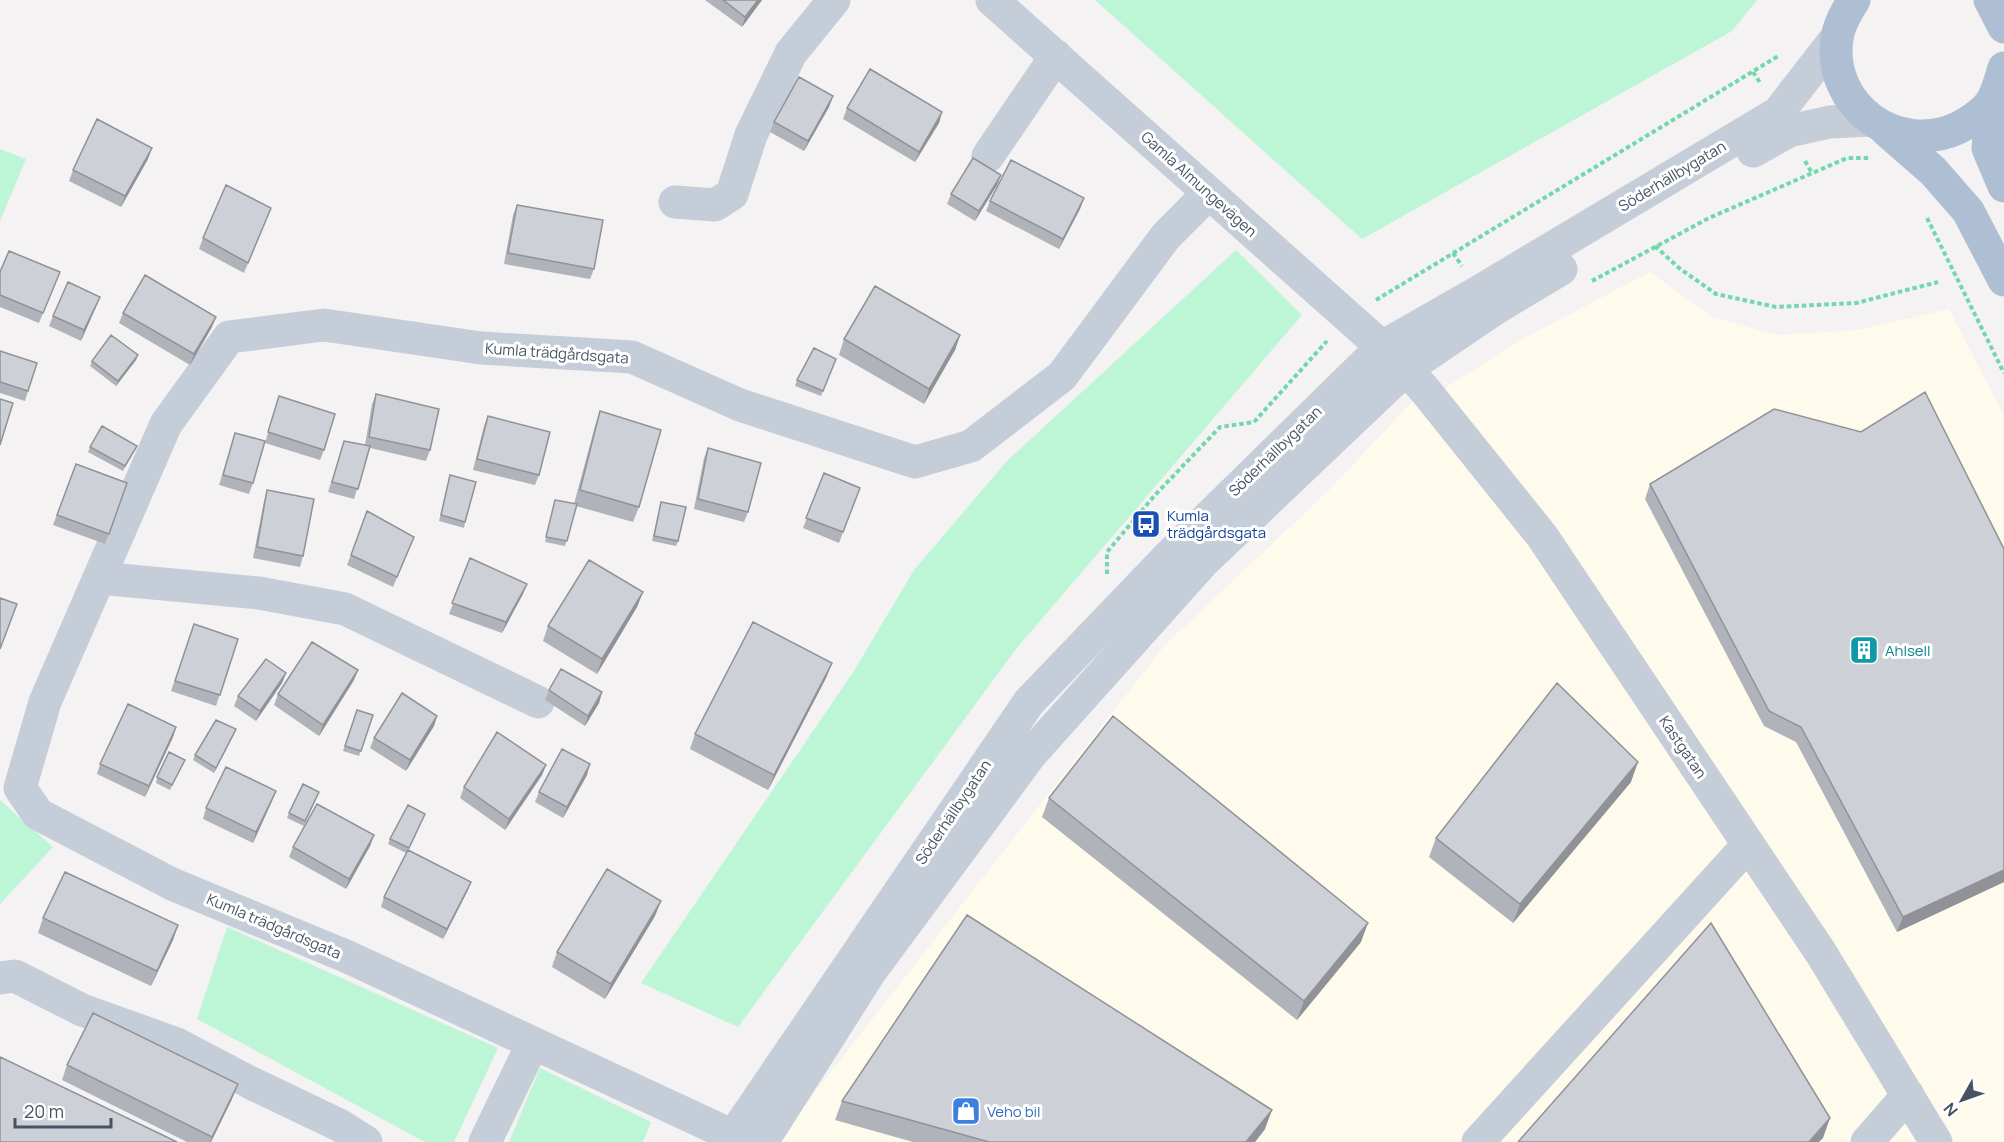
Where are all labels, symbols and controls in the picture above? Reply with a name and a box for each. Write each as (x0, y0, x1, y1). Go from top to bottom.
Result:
street label: Gamla Almungevägen (1137, 126, 1262, 242)
street label: Söderhällbygatan (1614, 136, 1730, 216)
street label: Kumla trädgårdsgata (484, 338, 630, 368)
street label: Söderhällbygatan (1224, 401, 1326, 501)
place label: Kumla trädgårdsgata (1167, 505, 1266, 543)
bus stop icon: Kumla trädgårdsgata (1130, 508, 1162, 540)
building icon: Ahlsell (1848, 634, 1880, 666)
place label: Ahlsell (1885, 640, 1931, 661)
street label: Kastgatan (1654, 711, 1712, 783)
street label: Söderhällbygatan (910, 755, 996, 868)
street label: Kumla trädgårdsgata (204, 888, 344, 964)
north arrow (1932, 1070, 1992, 1130)
scale bar (15, 1091, 111, 1129)
shop icon: Veho bil (950, 1095, 982, 1127)
text: N (1938, 1098, 1963, 1121)
text: 20 m (24, 1099, 64, 1123)
place label: Veho bil (987, 1101, 1041, 1122)

